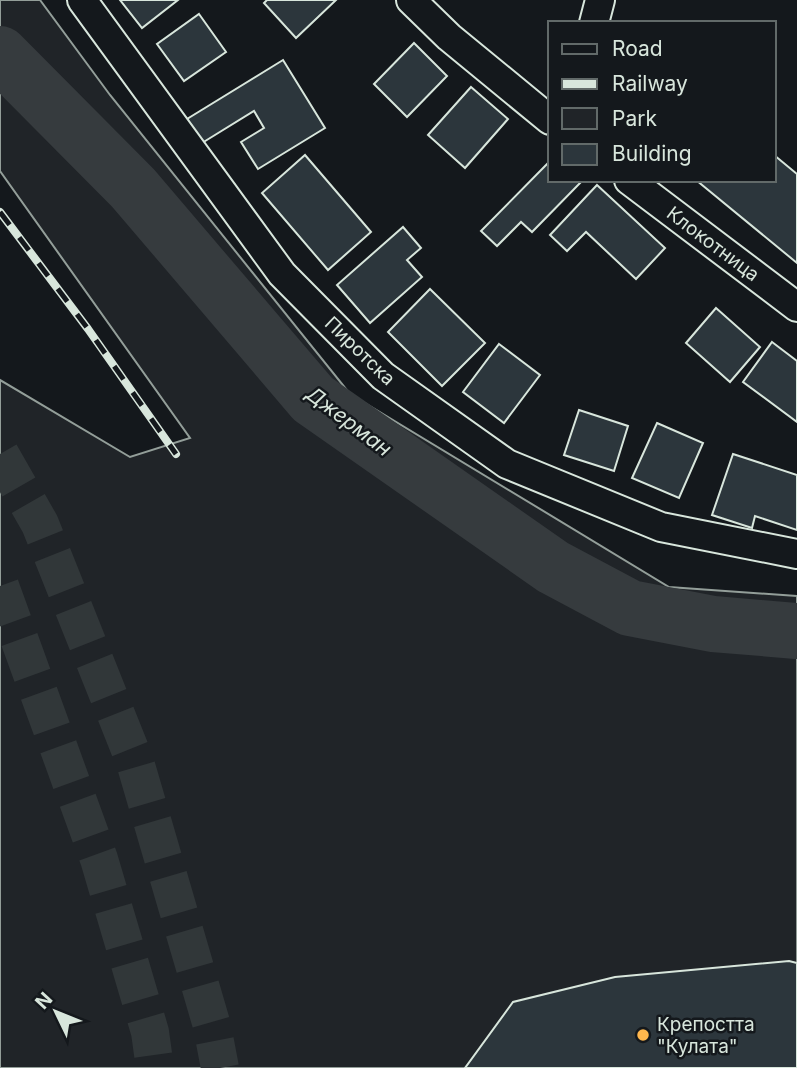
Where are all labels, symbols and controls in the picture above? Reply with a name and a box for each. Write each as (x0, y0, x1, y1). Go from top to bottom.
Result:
legend (548, 21, 776, 182)
text: Road (612, 36, 663, 61)
text: Railway (612, 71, 688, 96)
text: Park (612, 106, 657, 131)
text: Building (612, 141, 692, 166)
street label: Клокотница (662, 202, 764, 286)
street label: Пиротска (320, 312, 400, 390)
water label: Джерман (301, 380, 397, 461)
north arrow (21, 977, 91, 1047)
text: N (31, 988, 57, 1014)
place label: Крепостта "Кулата" (657, 1013, 755, 1058)
marker: Крепостта "Кулата" (635, 1027, 651, 1043)

